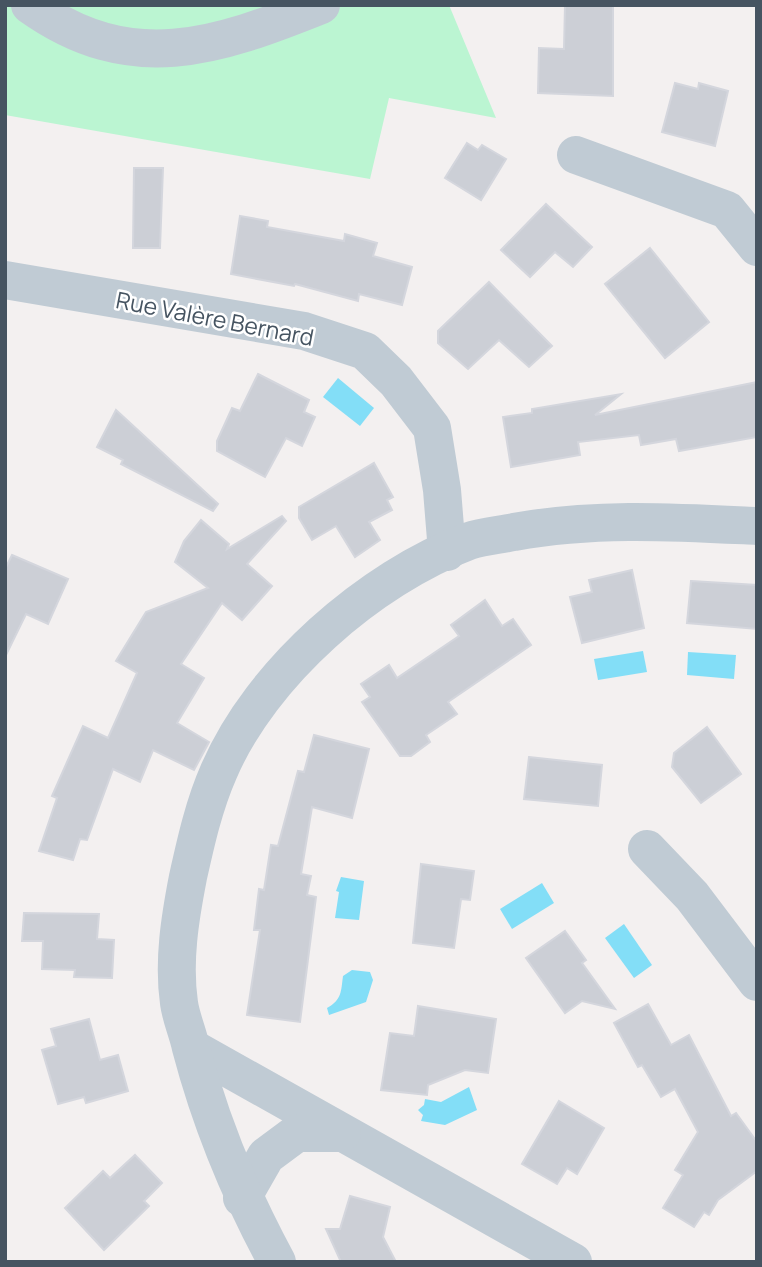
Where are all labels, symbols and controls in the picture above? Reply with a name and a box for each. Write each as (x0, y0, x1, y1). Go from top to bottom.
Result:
street label: Rue Valère Bernard (113, 283, 317, 353)

